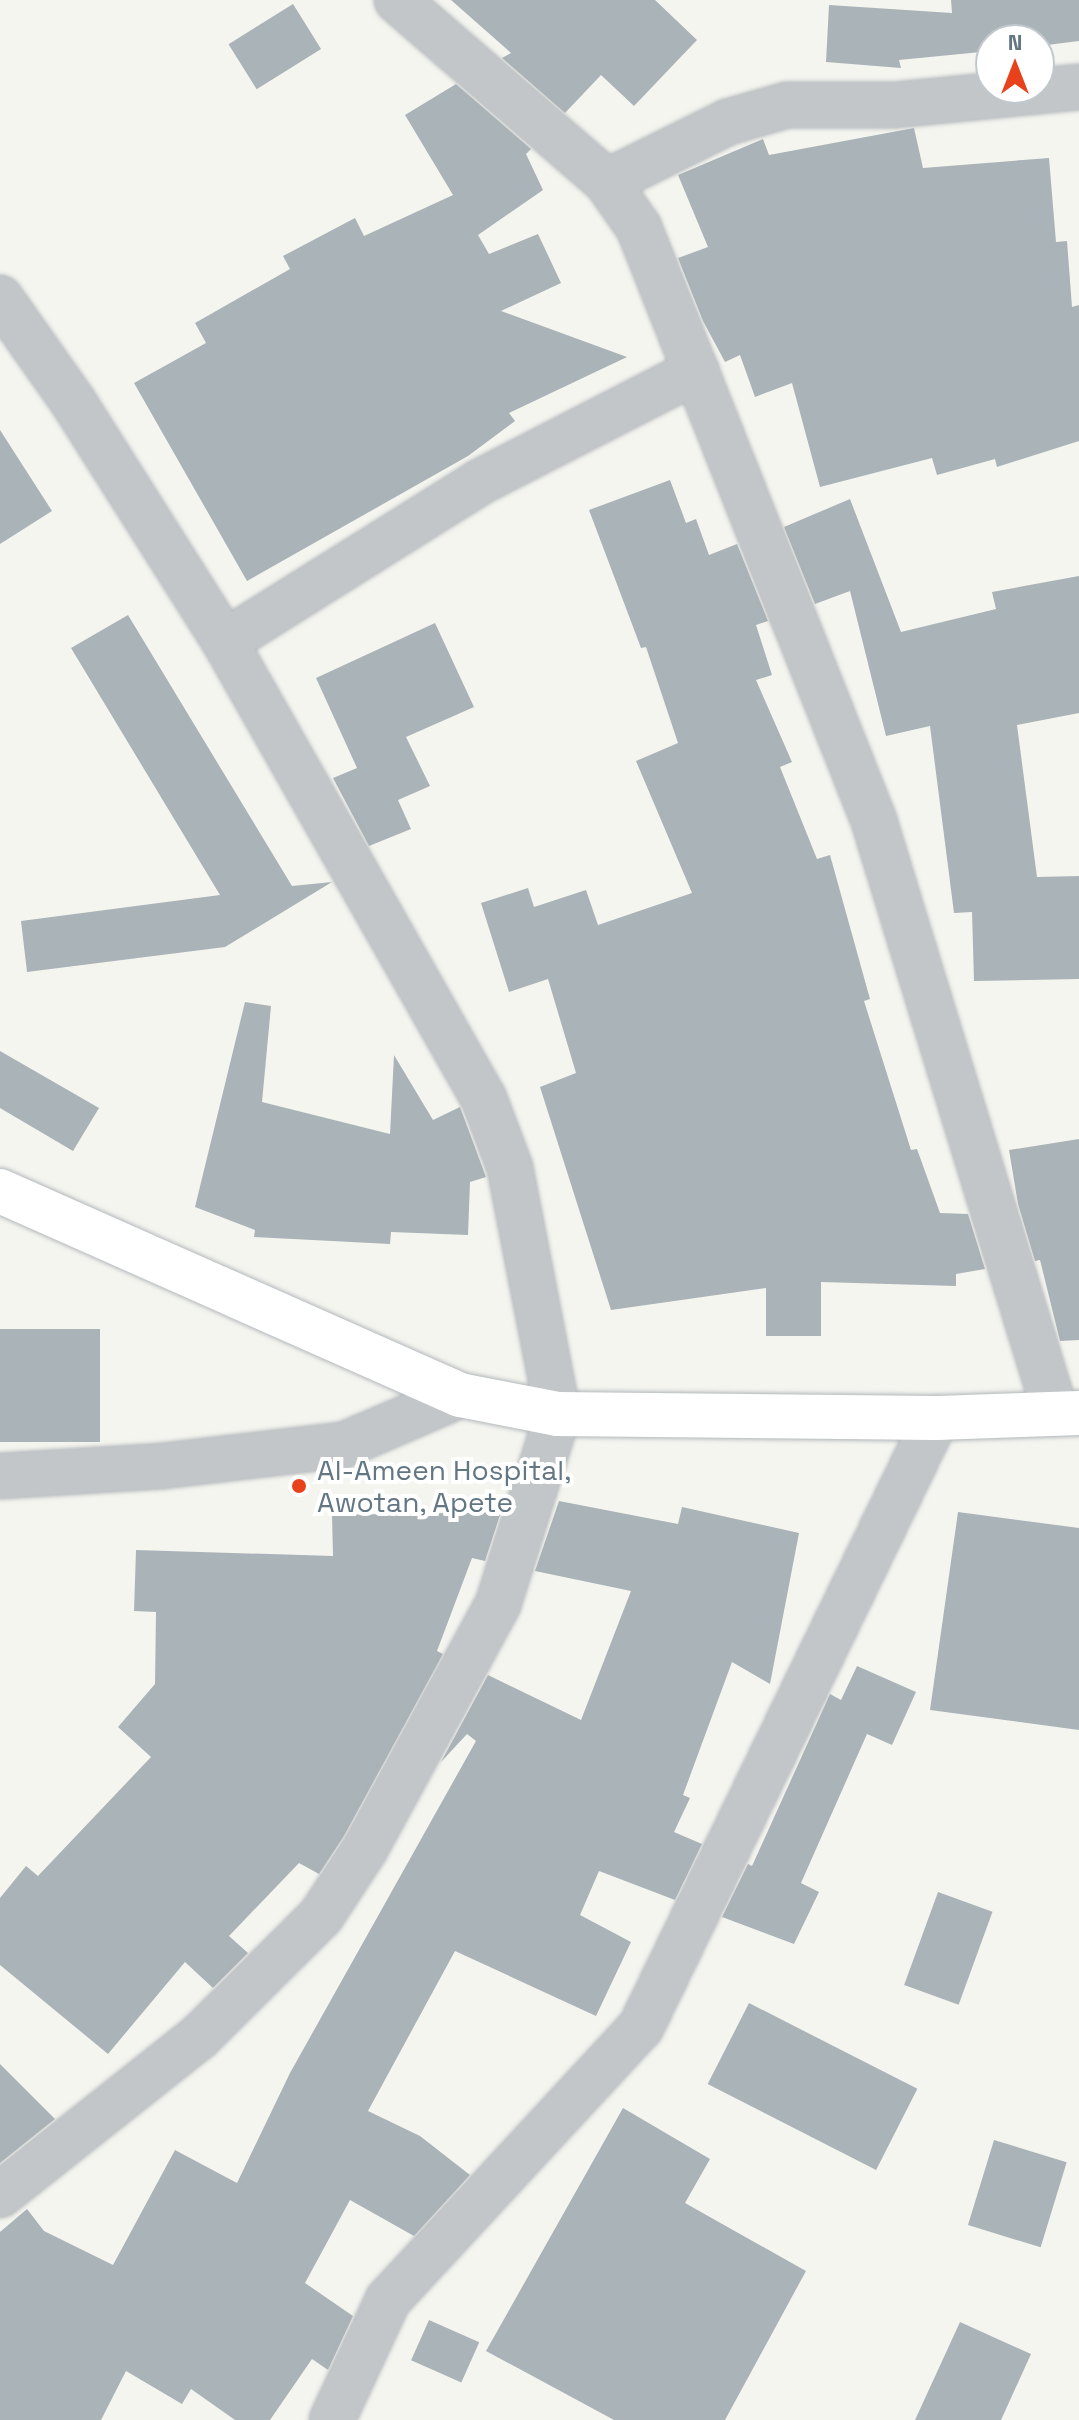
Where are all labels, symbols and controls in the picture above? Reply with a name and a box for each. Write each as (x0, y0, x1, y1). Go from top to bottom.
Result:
north arrow (975, 24, 1055, 104)
text: N (1008, 28, 1022, 56)
place label: Al-Ameen Hospital, Awotan, Apete (317, 1453, 571, 1519)
marker: Al-Ameen Hospital, Awotan, Apete (288, 1475, 310, 1497)

